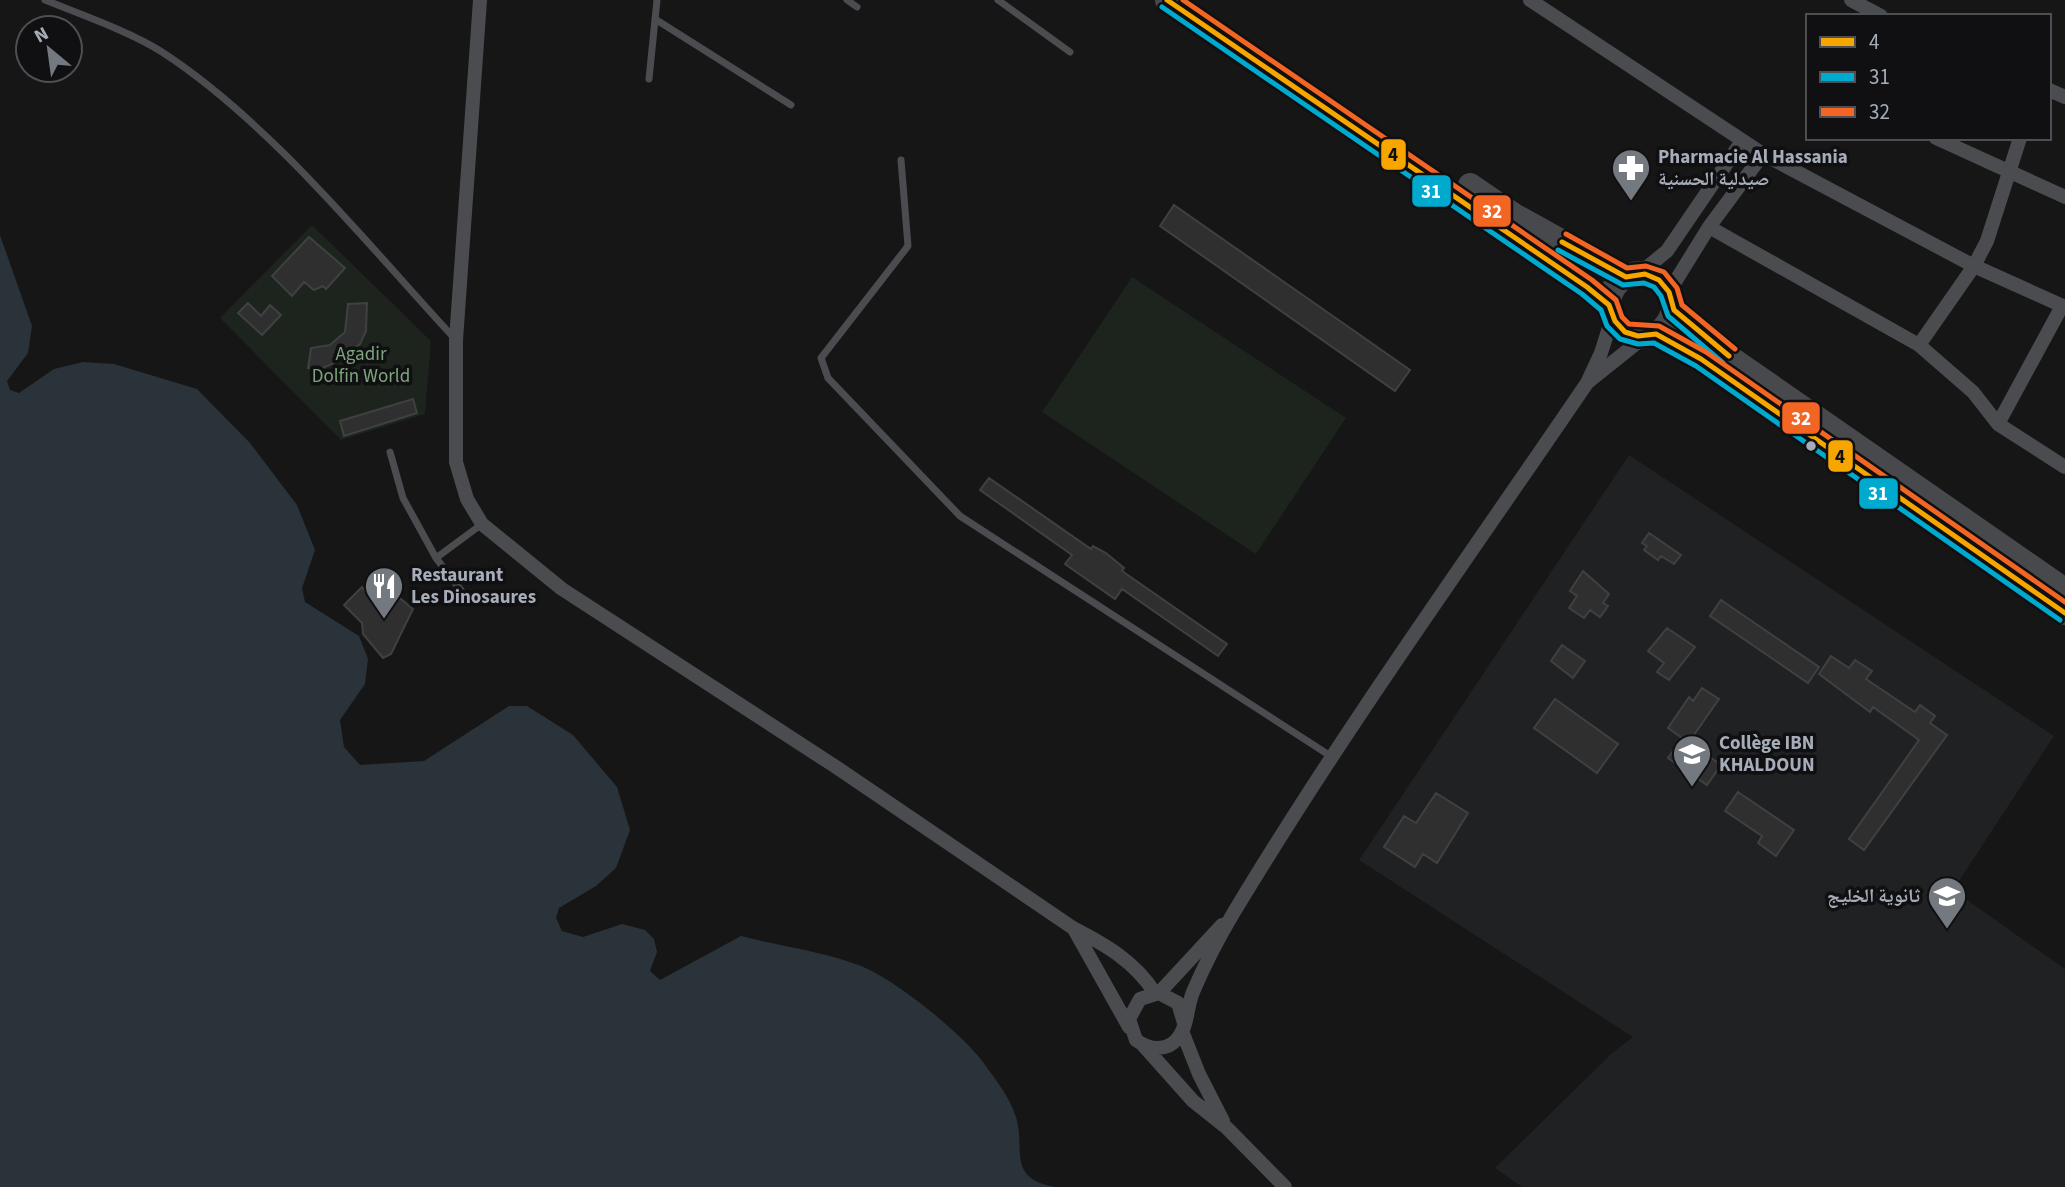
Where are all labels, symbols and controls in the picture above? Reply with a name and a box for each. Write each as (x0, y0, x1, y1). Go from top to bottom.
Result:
north arrow (14, 14, 84, 84)
legend (1806, 14, 2051, 140)
text: N (29, 21, 54, 50)
text: 4 (1869, 27, 1879, 57)
text: 31 (1869, 62, 1890, 92)
text: 32 (1869, 97, 1890, 127)
line badge: 4 (1380, 138, 1407, 171)
text: 4 (1388, 142, 1398, 169)
place label: Pharmacie Al Hassania صيدلية الحسنية (1658, 144, 1848, 193)
pharmacy icon: Pharmacie Al Hassania صيدلية الحسنية (1610, 147, 1652, 202)
line badge: 31 (1411, 174, 1452, 208)
text: 31 (1421, 179, 1441, 206)
line badge: 32 (1472, 194, 1512, 228)
text: 32 (1482, 199, 1502, 226)
park label: Agadir Dolfin World (312, 341, 410, 390)
line badge: 32 (1781, 401, 1821, 435)
text: 32 (1791, 406, 1811, 433)
unlabelled marker (1804, 439, 1818, 453)
line badge: 4 (1827, 439, 1854, 473)
text: 4 (1835, 444, 1845, 471)
line badge: 31 (1858, 477, 1899, 510)
text: 31 (1868, 481, 1888, 508)
place label: Restaurant Les Dinosaures (411, 562, 536, 611)
restaurant icon: Restaurant Les Dinosaures (363, 565, 405, 620)
place label: Collège IBN KHALDOUN (1719, 730, 1815, 779)
school or university icon: Collège IBN KHALDOUN (1671, 733, 1713, 788)
school or university icon: ثانوية الخليج (1926, 875, 1968, 930)
place label: ثانوية الخليج (1827, 883, 1921, 910)

